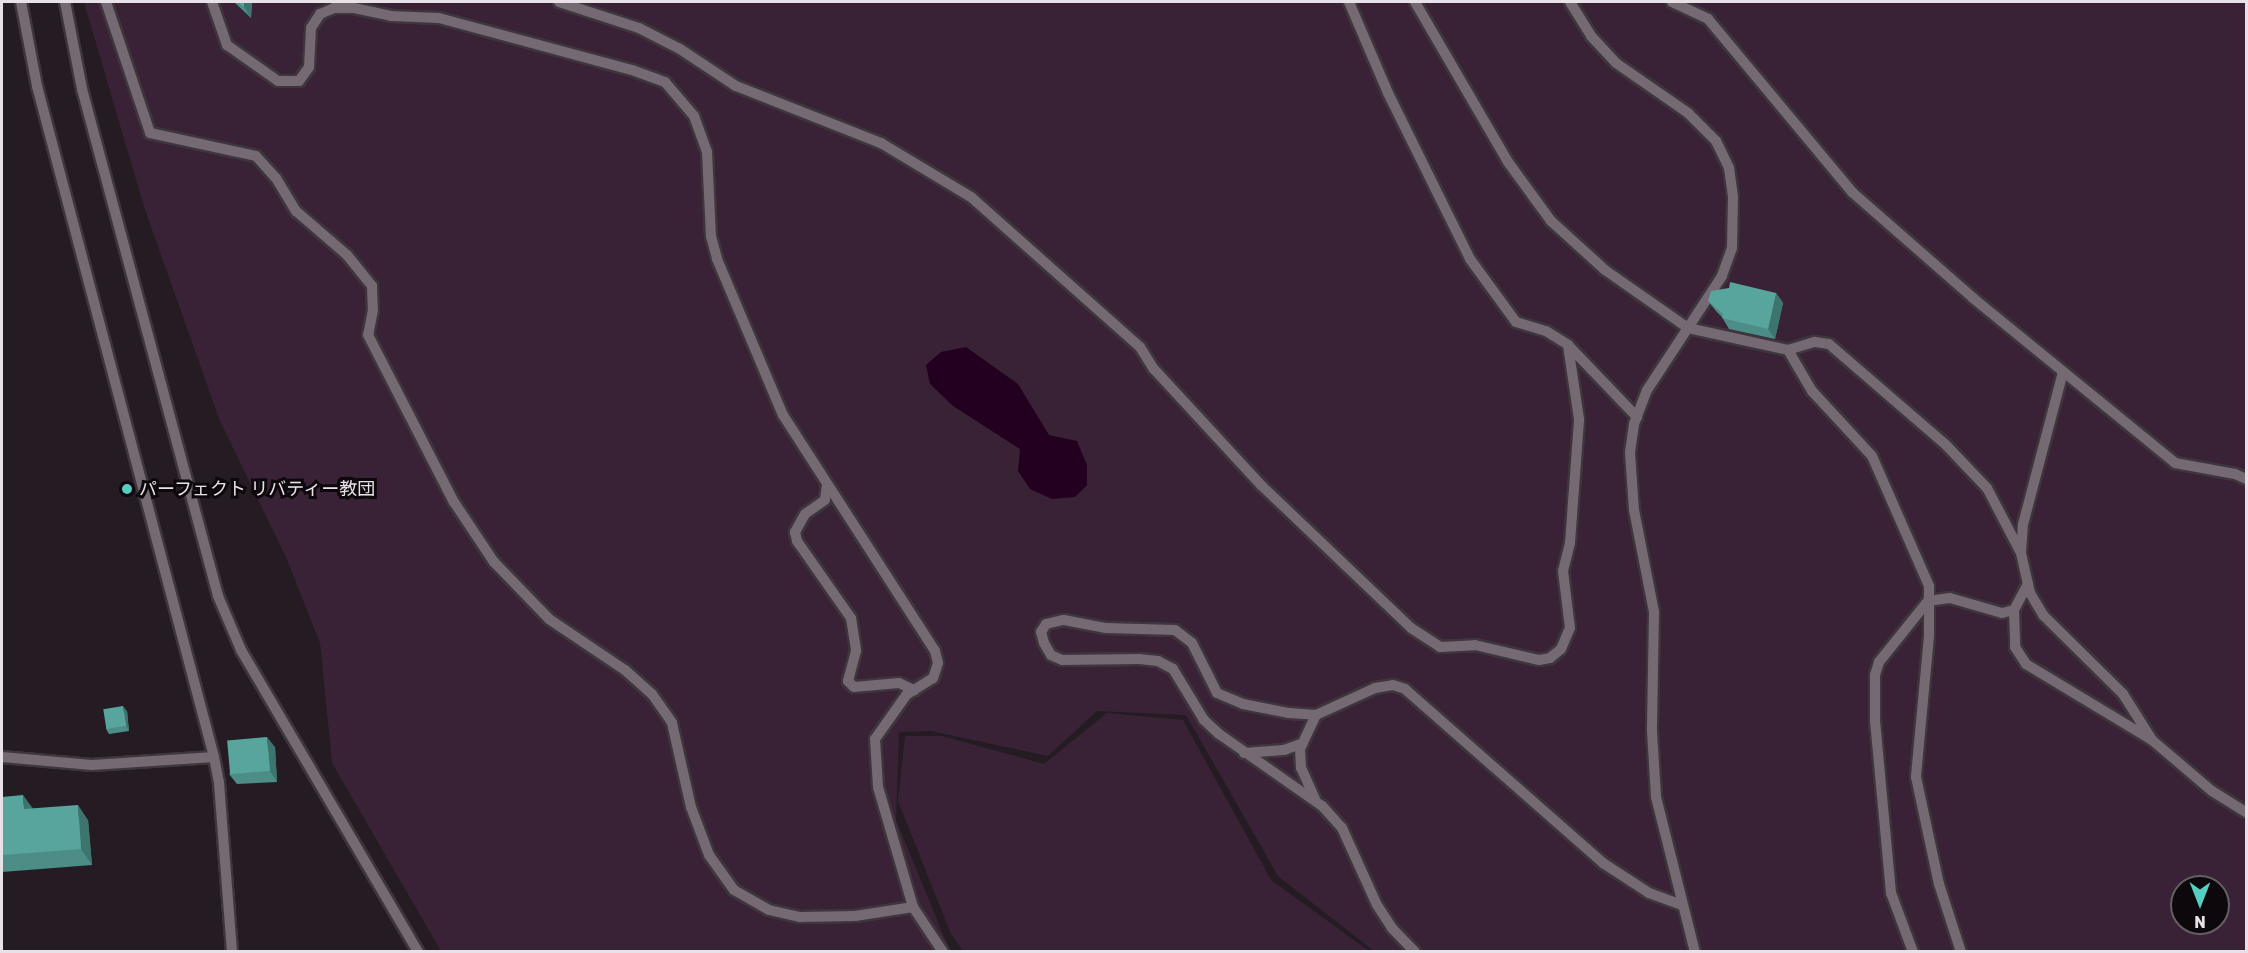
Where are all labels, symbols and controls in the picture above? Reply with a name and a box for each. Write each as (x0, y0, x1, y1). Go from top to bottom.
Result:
place label: パーフェクト リバティー教団 (139, 478, 377, 500)
marker: パーフェクト リバティー教団 (120, 482, 134, 496)
north arrow (2170, 875, 2230, 935)
text: N (2194, 912, 2206, 931)

